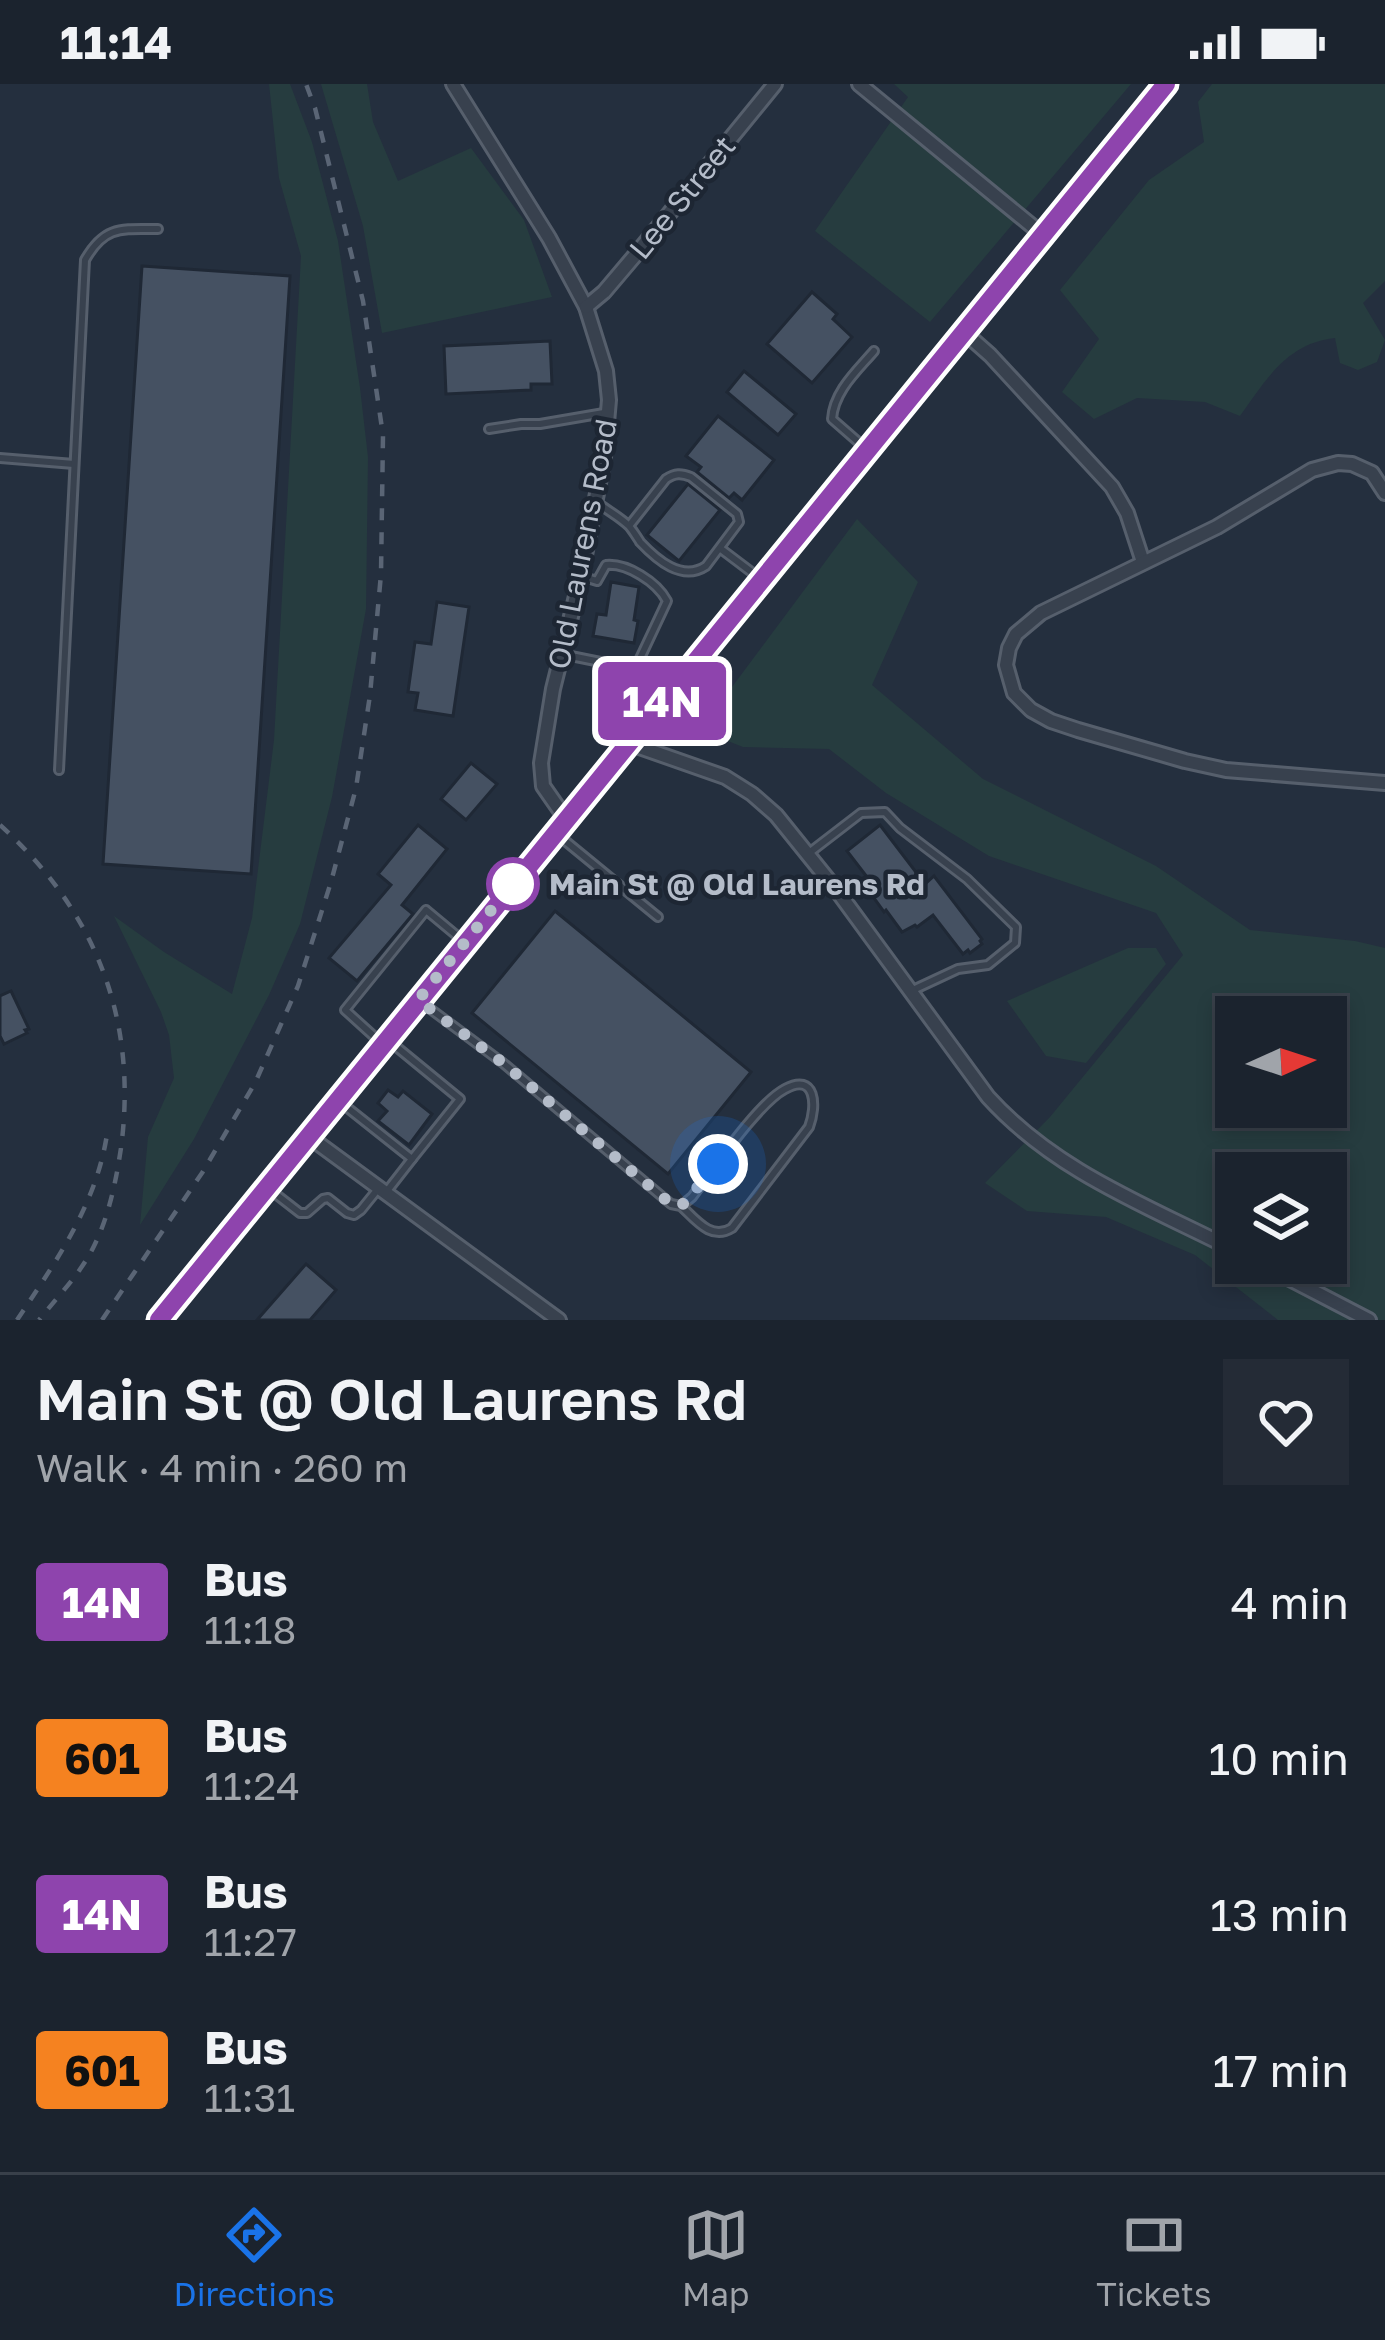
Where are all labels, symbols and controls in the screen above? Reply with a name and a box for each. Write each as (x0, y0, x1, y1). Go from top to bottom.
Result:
text: 11:14 (60, 15, 172, 69)
street label: Lee Street (621, 128, 743, 266)
street label: Old Laurens Road (540, 416, 624, 672)
line badge: 14N (593, 662, 731, 740)
text: 14N (622, 676, 702, 726)
marker: Main St @ Old Laurens Rd (488, 859, 538, 909)
place label: Main St @ Old Laurens Rd (549, 866, 925, 902)
north arrow (1215, 996, 1347, 1128)
map controls (1215, 996, 1347, 1284)
your location (688, 1134, 748, 1194)
button: layers (1215, 1152, 1347, 1284)
button: heart (1223, 1359, 1349, 1485)
text: Main St @ Old Laurens Rd (36, 1364, 747, 1433)
text: Walk · 4 min · 260 m (36, 1444, 408, 1491)
text: Bus (204, 1552, 288, 1606)
text: 4 min (1231, 1575, 1349, 1629)
text: 14N (62, 1577, 142, 1627)
text: 11:18 (204, 1606, 296, 1653)
text: Bus (204, 1708, 288, 1762)
text: 10 min (1208, 1731, 1349, 1785)
text: 601 (64, 1733, 140, 1783)
text: 11:24 (204, 1762, 300, 1809)
text: Bus (204, 1864, 288, 1918)
text: 13 min (1210, 1887, 1349, 1941)
text: 14N (62, 1889, 142, 1939)
text: 11:27 (204, 1918, 297, 1965)
text: Bus (204, 2020, 288, 2074)
text: 17 min (1213, 2043, 1349, 2097)
text: 601 (64, 2045, 140, 2095)
text: 11:31 (204, 2074, 295, 2121)
tab: Directions (174, 2202, 335, 2313)
tab: Map (682, 2202, 749, 2313)
tab: Tickets (1096, 2202, 1211, 2313)

